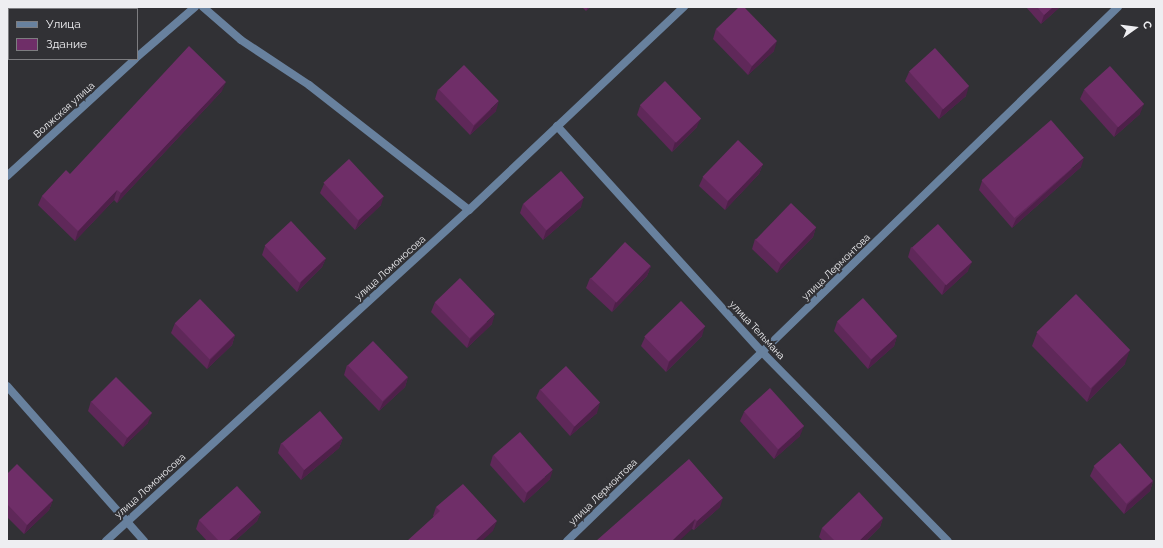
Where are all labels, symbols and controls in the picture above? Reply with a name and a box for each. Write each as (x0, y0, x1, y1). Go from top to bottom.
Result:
legend (8, 8, 138, 60)
north arrow (1115, 8, 1155, 48)
text: Улица (46, 17, 81, 31)
text: С (1140, 20, 1154, 30)
text: Здание (46, 37, 87, 51)
street label: Волжская улица (31, 79, 97, 141)
street label: улица Лермонтова (799, 231, 873, 303)
street label: улица Ломоносова (352, 233, 428, 303)
street label: улица Тельмана (727, 298, 787, 362)
street label: улица Ломоносова (112, 451, 188, 521)
street label: улица Лермонтова (566, 456, 640, 528)

